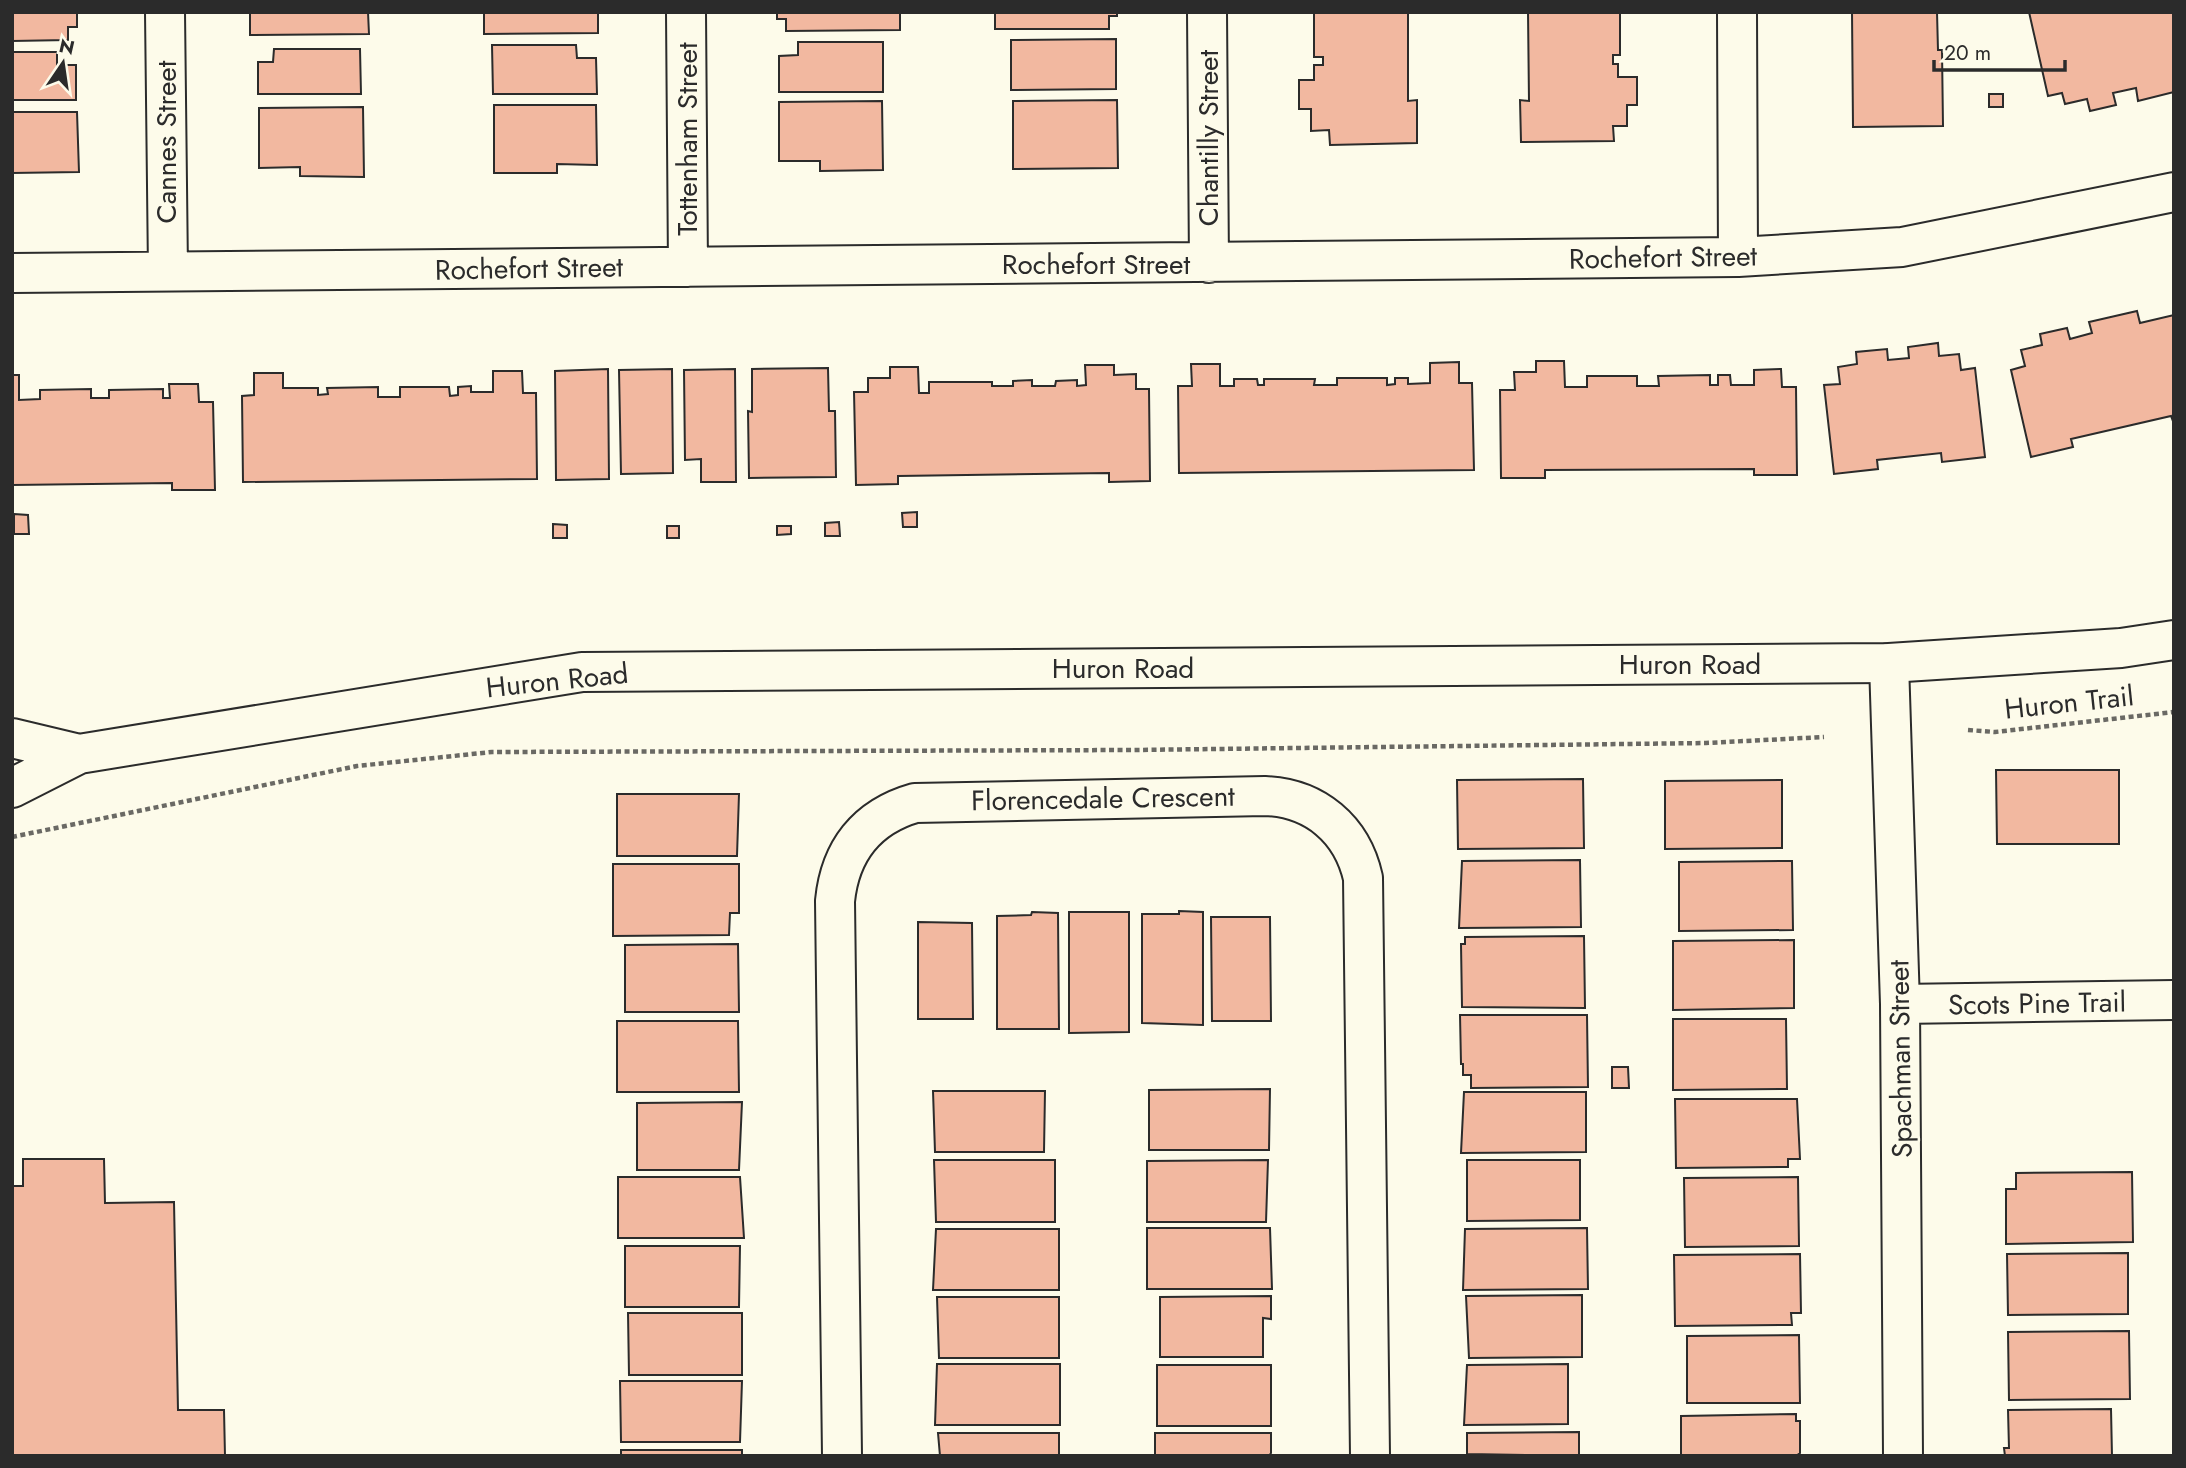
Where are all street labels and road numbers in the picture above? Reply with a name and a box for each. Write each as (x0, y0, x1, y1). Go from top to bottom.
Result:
street label: Tottenham Street (667, 42, 708, 236)
street label: Chantilly Street (1188, 49, 1229, 226)
street label: Cannes Street (146, 60, 187, 223)
street label: Rochefort Street (1569, 235, 1758, 280)
street label: Rochefort Street (1002, 244, 1190, 285)
street label: Rochefort Street (435, 246, 624, 291)
street label: Huron Road (1619, 644, 1761, 685)
street label: Huron Road (1052, 648, 1194, 689)
street label: Huron Road (484, 653, 630, 708)
street label: Huron Trail (2002, 675, 2136, 730)
street label: Florencedale Crescent (971, 776, 1236, 821)
street label: Spachman Street (1878, 959, 1923, 1158)
street label: Scots Pine Trail (1948, 981, 2126, 1026)

